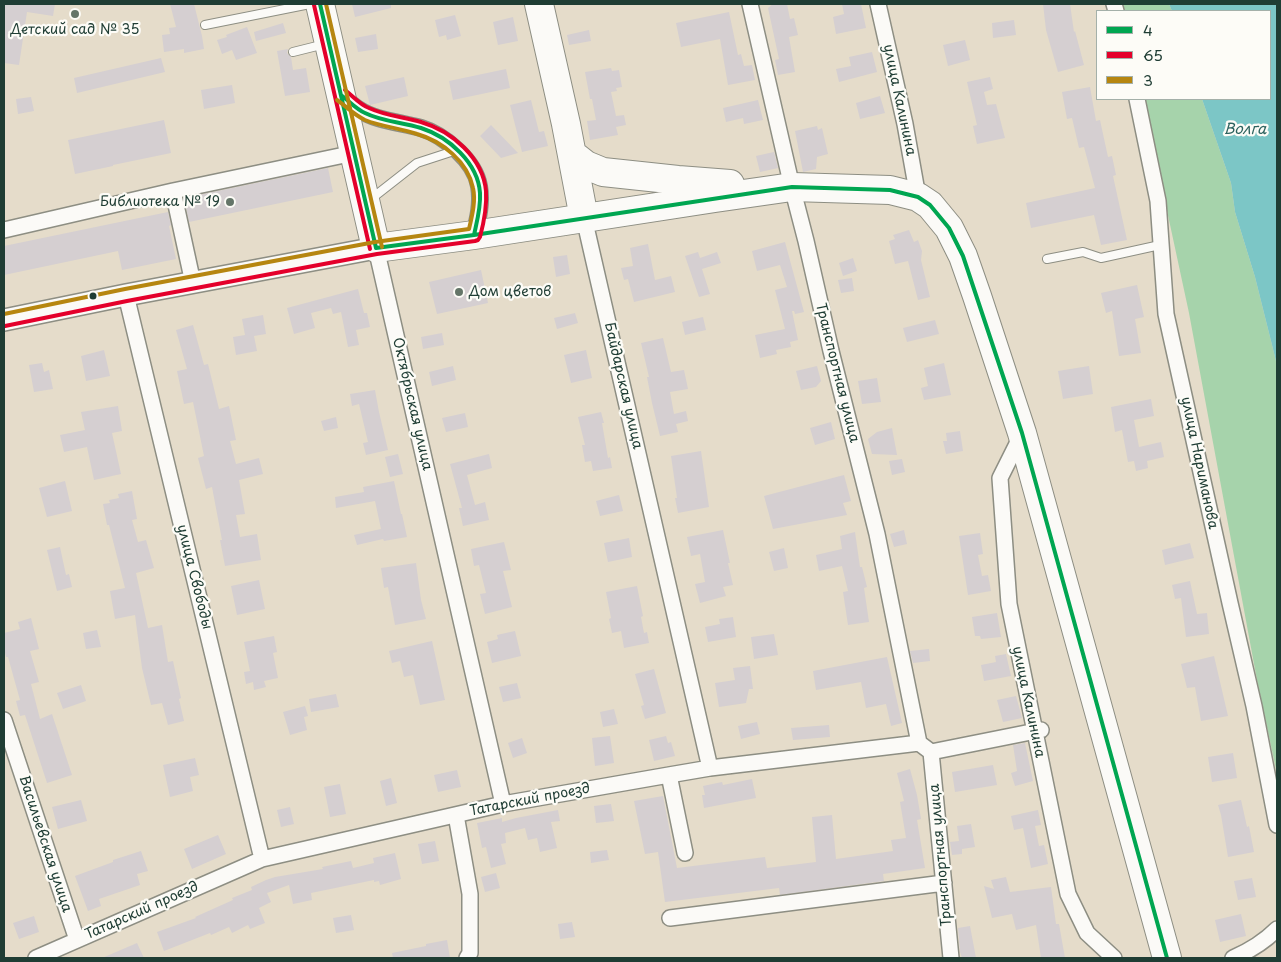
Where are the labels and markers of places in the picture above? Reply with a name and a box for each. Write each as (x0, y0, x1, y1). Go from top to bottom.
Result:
marker: Детский сад № 35 (69, 8, 81, 20)
place label: Детский сад № 35 (11, 22, 139, 38)
place label: Библиотека № 19 (100, 194, 220, 210)
marker: Библиотека № 19 (224, 196, 236, 208)
place label: Дом цветов (469, 284, 551, 300)
marker: Дом цветов (453, 286, 465, 298)
unlabelled marker (88, 291, 98, 301)

